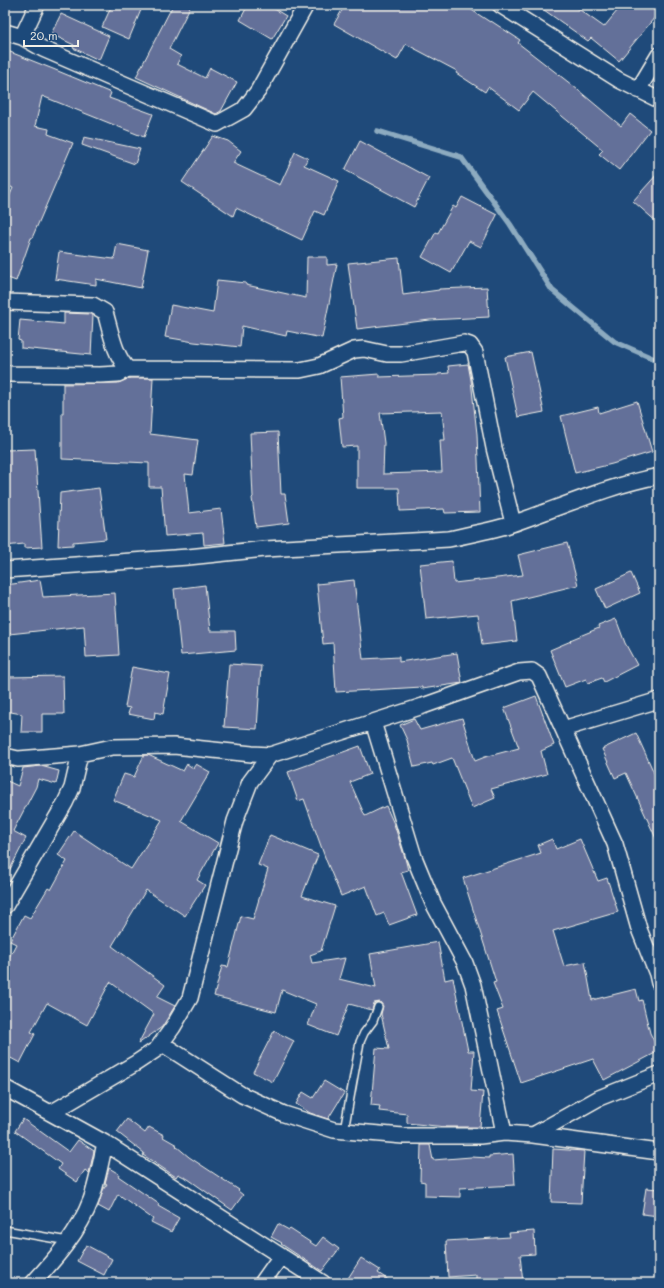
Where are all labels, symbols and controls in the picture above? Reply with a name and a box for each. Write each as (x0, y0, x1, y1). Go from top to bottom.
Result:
scale bar (24, 22, 78, 48)
text: 20 m (30, 27, 58, 43)

